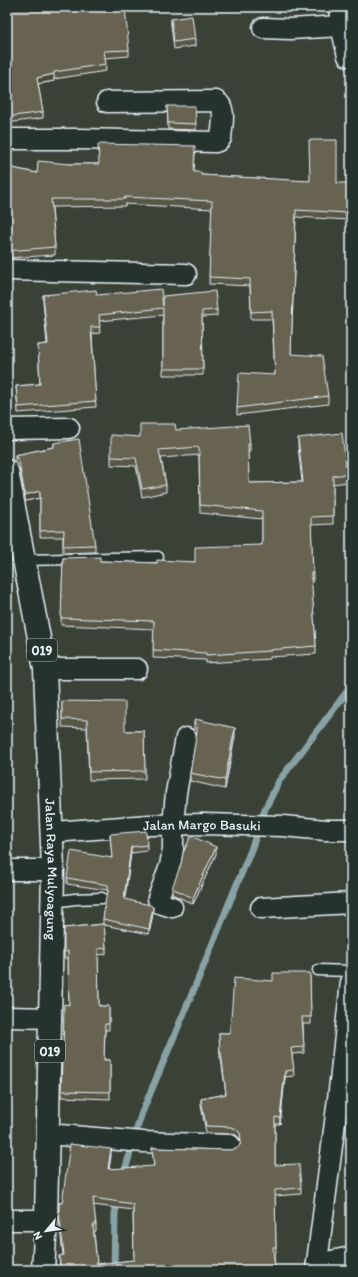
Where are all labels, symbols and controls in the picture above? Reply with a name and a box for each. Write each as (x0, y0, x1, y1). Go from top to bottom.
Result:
road number: 019 (27, 639, 57, 661)
street label: Jalan Raya Mulyoagung (42, 798, 62, 941)
street label: Jalan Margo Basuki (142, 815, 261, 834)
road number: 019 (35, 1040, 65, 1062)
north arrow (26, 1211, 66, 1251)
text: N (30, 1229, 45, 1242)

